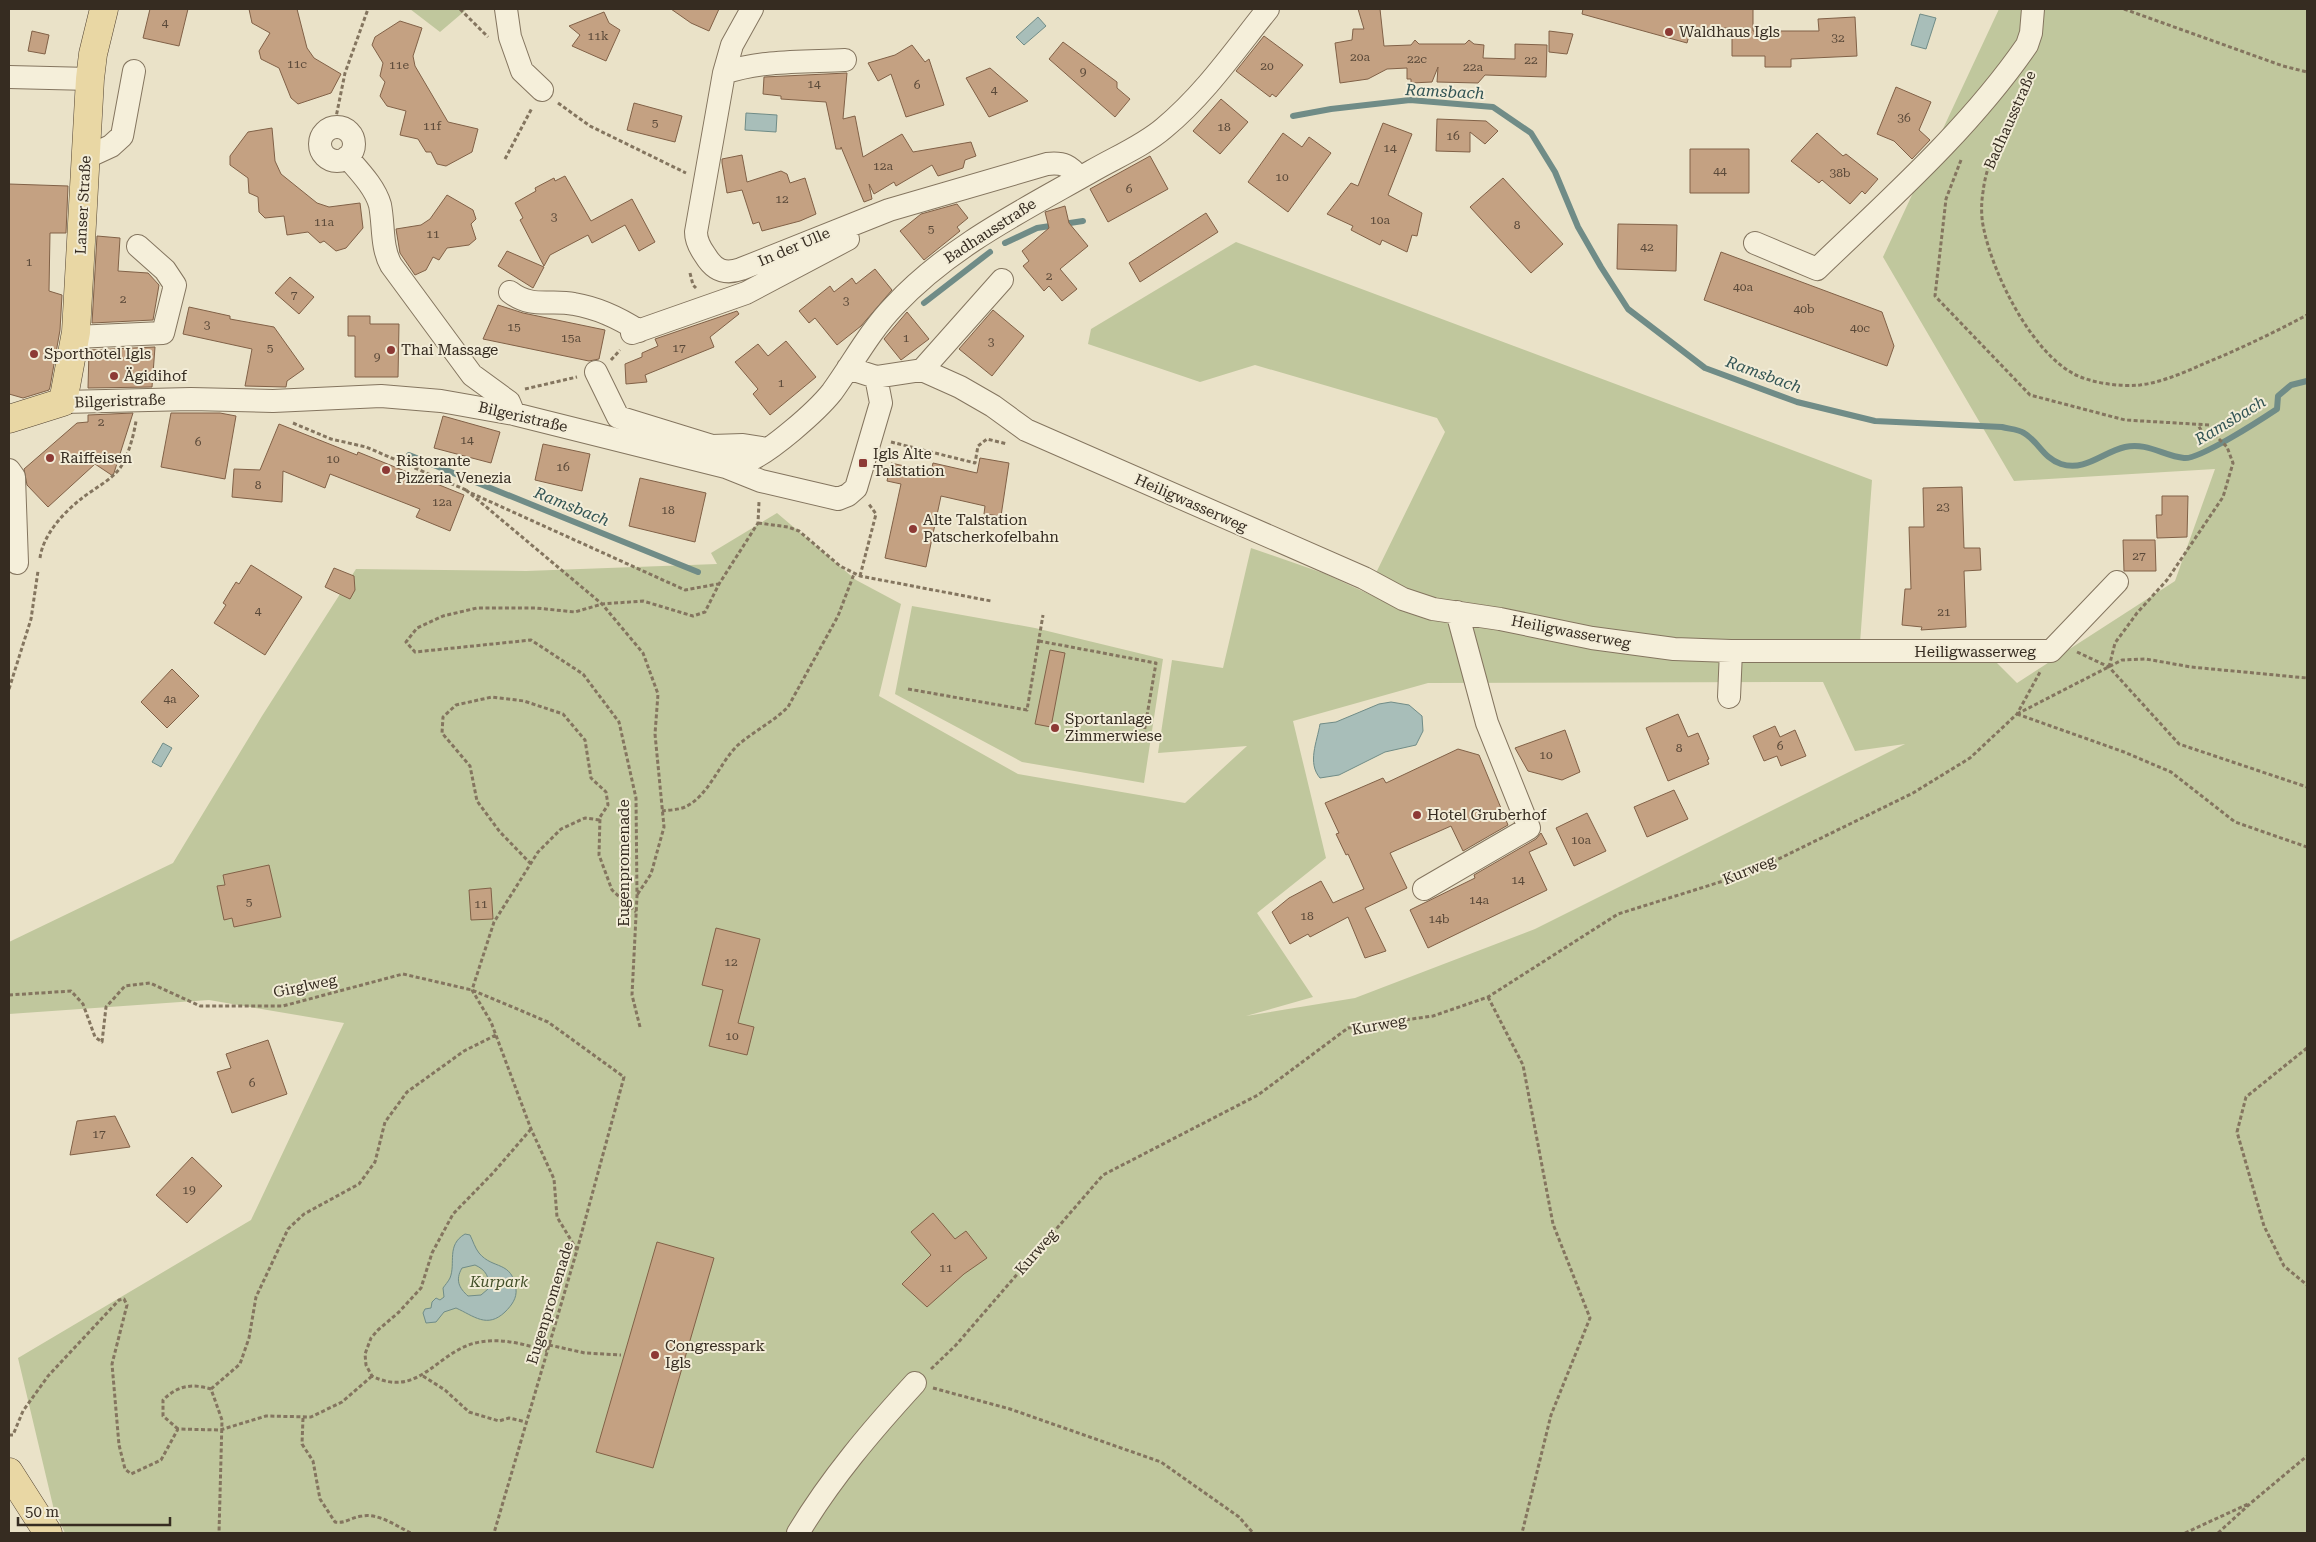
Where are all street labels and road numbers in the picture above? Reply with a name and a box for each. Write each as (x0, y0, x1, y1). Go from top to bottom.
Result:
street label: Badhausstraße (1980, 68, 2040, 172)
street label: Lanser Straße (71, 155, 95, 255)
street label: Badhausstraße (941, 195, 1039, 267)
street label: In der Ulle (755, 224, 833, 270)
street label: Bilgeristraße (74, 390, 166, 412)
street label: Bilgeristraße (476, 398, 570, 436)
street label: Heiligwasserweg (1132, 470, 1251, 536)
street label: Heiligwasserweg (1510, 612, 1633, 653)
street label: Heiligwasserweg (1914, 643, 2036, 661)
street label: Eugenpromenade (615, 799, 633, 927)
street label: Kurweg (1720, 851, 1778, 889)
street label: Girglweg (272, 970, 339, 1001)
street label: Kurweg (1350, 1011, 1408, 1039)
street label: Kurweg (1011, 1225, 1061, 1279)
street label: Eugenpromenade (523, 1239, 577, 1367)

